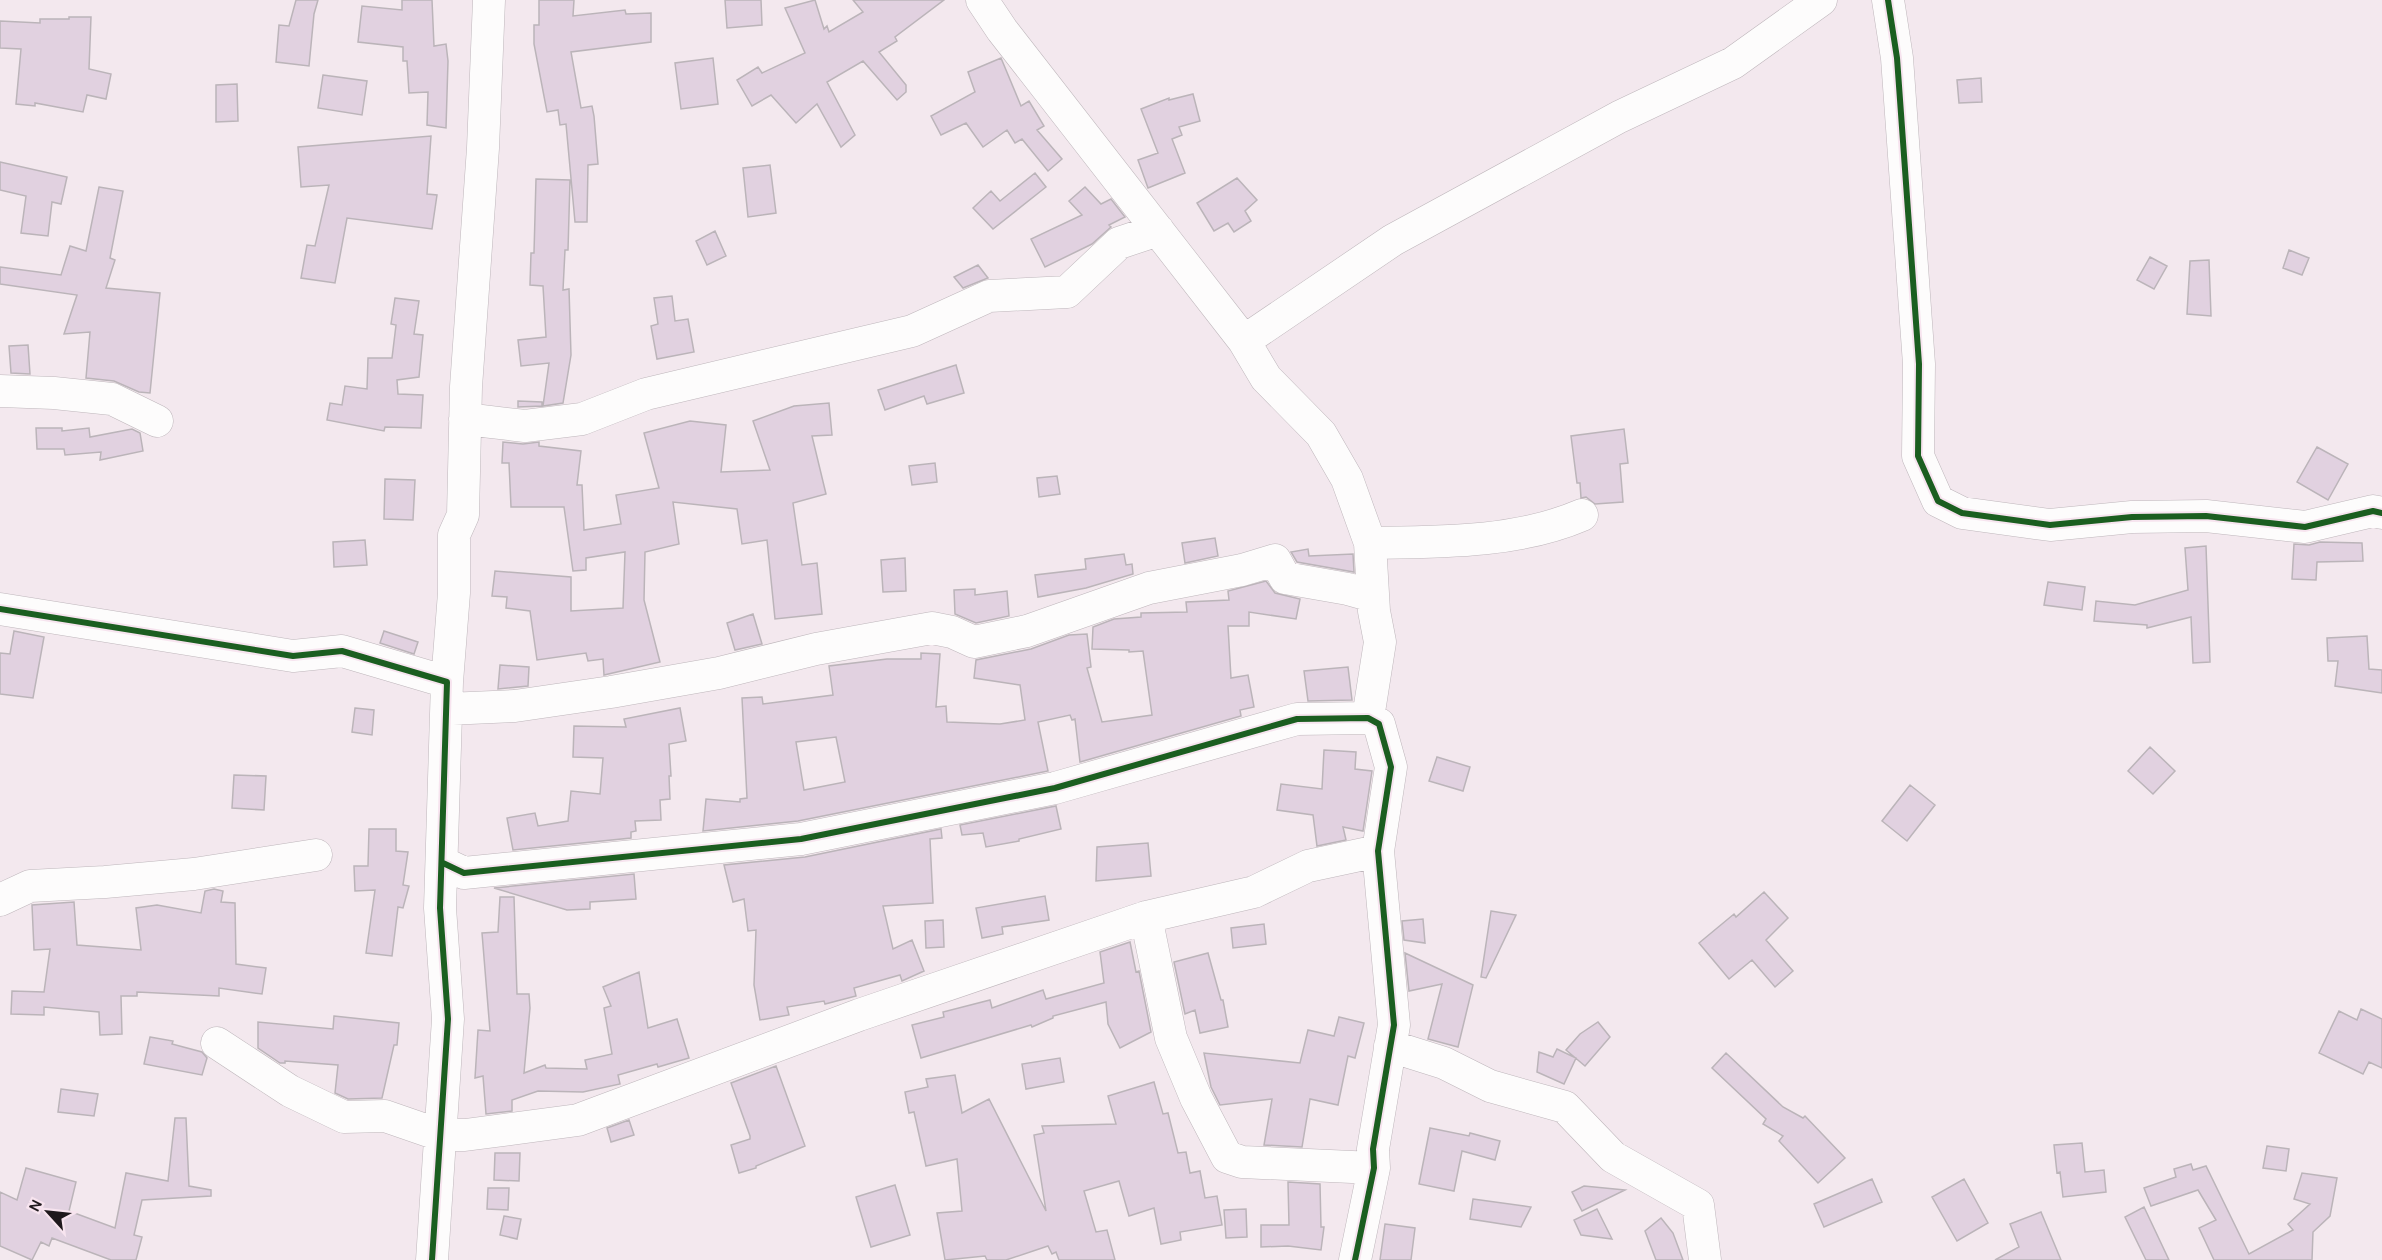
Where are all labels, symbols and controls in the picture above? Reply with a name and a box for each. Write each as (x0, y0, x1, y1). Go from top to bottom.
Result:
north arrow (18, 1182, 78, 1242)
text: N (24, 1196, 46, 1215)

